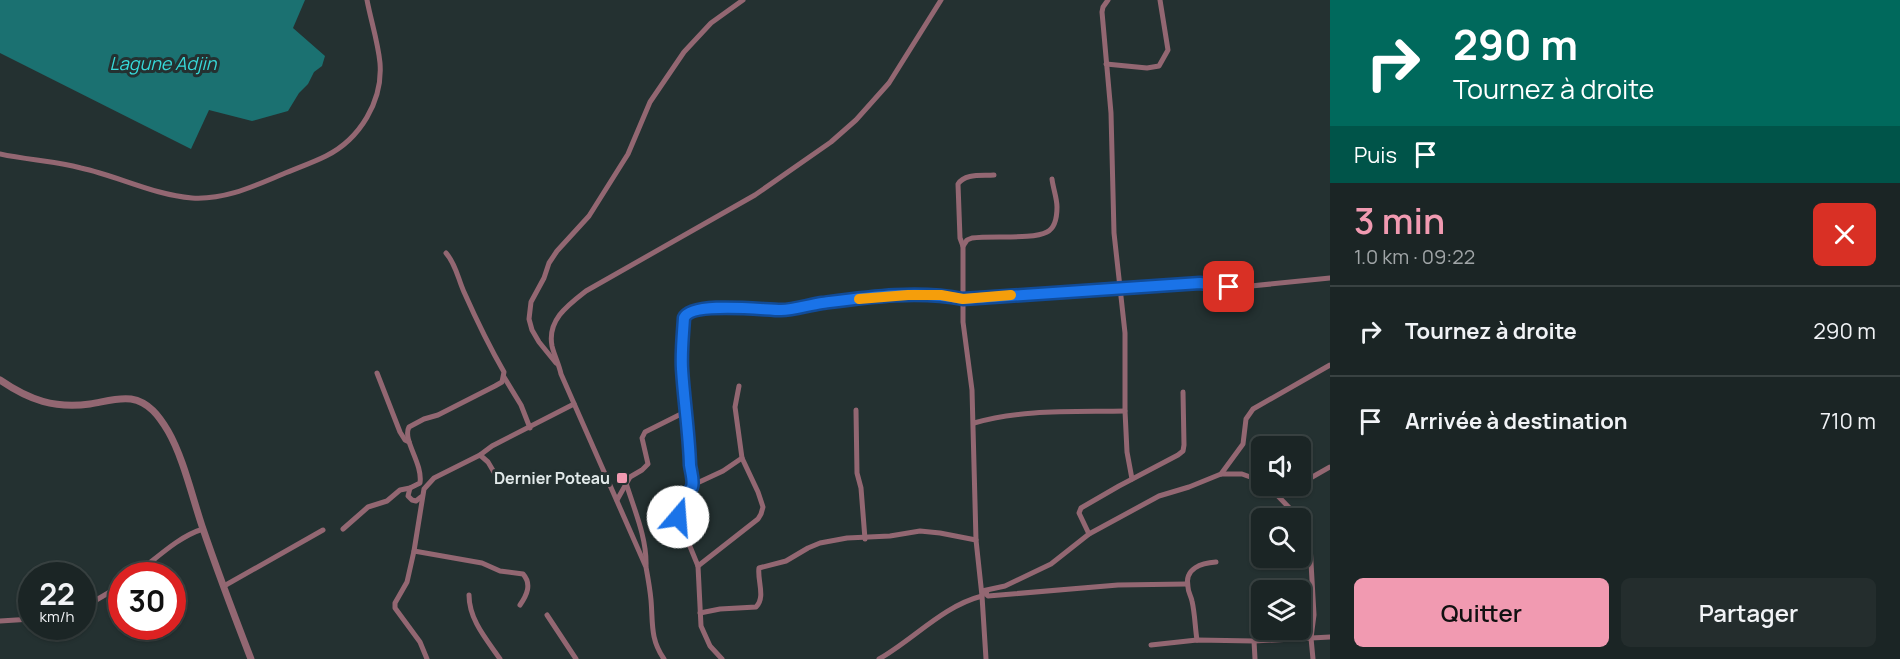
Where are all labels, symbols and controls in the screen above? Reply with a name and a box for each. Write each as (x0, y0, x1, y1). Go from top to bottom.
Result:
text: 290 m (1453, 15, 1578, 73)
icon: right (1354, 24, 1432, 102)
water label: Lagune Adjin (110, 51, 218, 75)
text: Tournez à droite (1453, 70, 1654, 107)
icon: arrive (1409, 138, 1442, 171)
text: Puis (1354, 140, 1397, 170)
text: 3 min (1354, 196, 1445, 245)
button: close (1813, 203, 1876, 266)
text: 1.0 km · 09:22 (1354, 243, 1475, 270)
pin (1203, 261, 1254, 312)
icon: arrive (1212, 270, 1245, 303)
icon: right (1354, 315, 1387, 348)
text: Tournez à droite (1405, 316, 1577, 346)
text: 290 m (1813, 316, 1876, 346)
icon: arrive (1354, 405, 1387, 438)
text: Arrivée à destination (1405, 406, 1628, 436)
text: 710 m (1820, 406, 1876, 436)
map controls (1251, 436, 1311, 640)
button: sound (1251, 436, 1311, 496)
place label: Dernier Poteau (494, 467, 610, 489)
marker: Dernier Poteau (615, 471, 629, 485)
position arrow (646, 485, 710, 549)
button: search (1251, 508, 1311, 568)
speed limit sign: 30 (108, 562, 186, 640)
text: 22 (39, 573, 75, 614)
button: Quitter (1354, 578, 1609, 647)
button: Partager (1621, 578, 1876, 647)
button: layers (1251, 580, 1311, 640)
text: km/h (40, 606, 74, 627)

